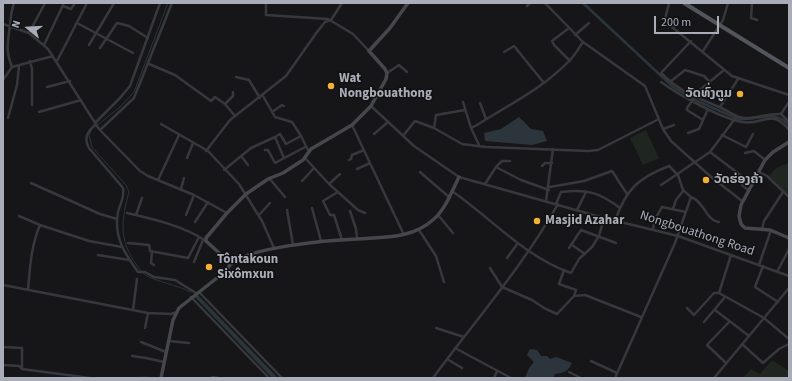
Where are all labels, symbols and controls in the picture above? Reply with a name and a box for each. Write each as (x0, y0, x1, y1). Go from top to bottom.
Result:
north arrow (8, 8, 48, 48)
scale bar (656, 8, 721, 34)
text: 200 m (661, 14, 691, 31)
text: N (8, 18, 24, 30)
place label: Wat Nongbouathong (339, 71, 432, 102)
marker: Wat Nongbouathong (326, 81, 336, 91)
place label: ວັດທົ່ງຕູມ (685, 86, 732, 102)
marker: ວັດທົ່ງຕູມ (735, 89, 745, 99)
place label: ວັດຮ່ອງຄ້າ (714, 172, 763, 188)
marker: ວັດຮ່ອງຄ້າ (701, 175, 711, 185)
street label: Nongbouathong Road (638, 208, 756, 260)
place label: Masjid Azahar (545, 213, 624, 229)
marker: Masjid Azahar (532, 216, 542, 226)
place label: Tôntakoun Sixômxun (217, 252, 278, 283)
marker: Tôntakoun Sixômxun (204, 262, 214, 272)

